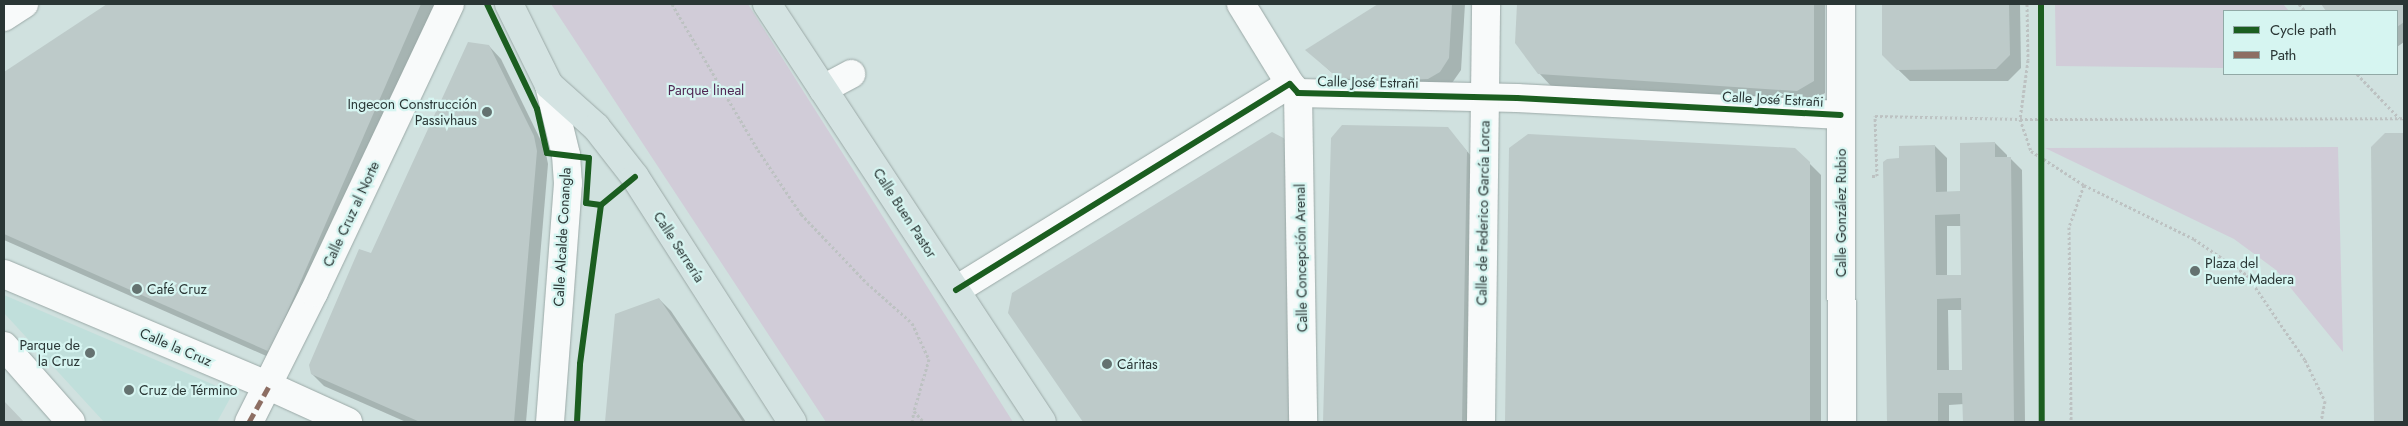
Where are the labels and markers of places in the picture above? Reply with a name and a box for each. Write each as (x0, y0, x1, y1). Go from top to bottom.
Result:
place label: Ingecon Construcción Passivhaus (347, 96, 477, 128)
marker: Ingecon Construcción Passivhaus (481, 106, 493, 118)
place label: Plaza del Puente Madera (2205, 255, 2294, 288)
marker: Plaza del Puente Madera (2189, 265, 2201, 277)
place label: Café Cruz (147, 281, 207, 297)
marker: Café Cruz (131, 283, 143, 295)
place label: Parque de la Cruz (19, 337, 80, 370)
marker: Parque de la Cruz (84, 347, 96, 359)
place label: Cáritas (1117, 356, 1158, 372)
marker: Cáritas (1101, 358, 1113, 370)
place label: Cruz de Término (139, 382, 237, 398)
marker: Cruz de Término (123, 384, 135, 396)

